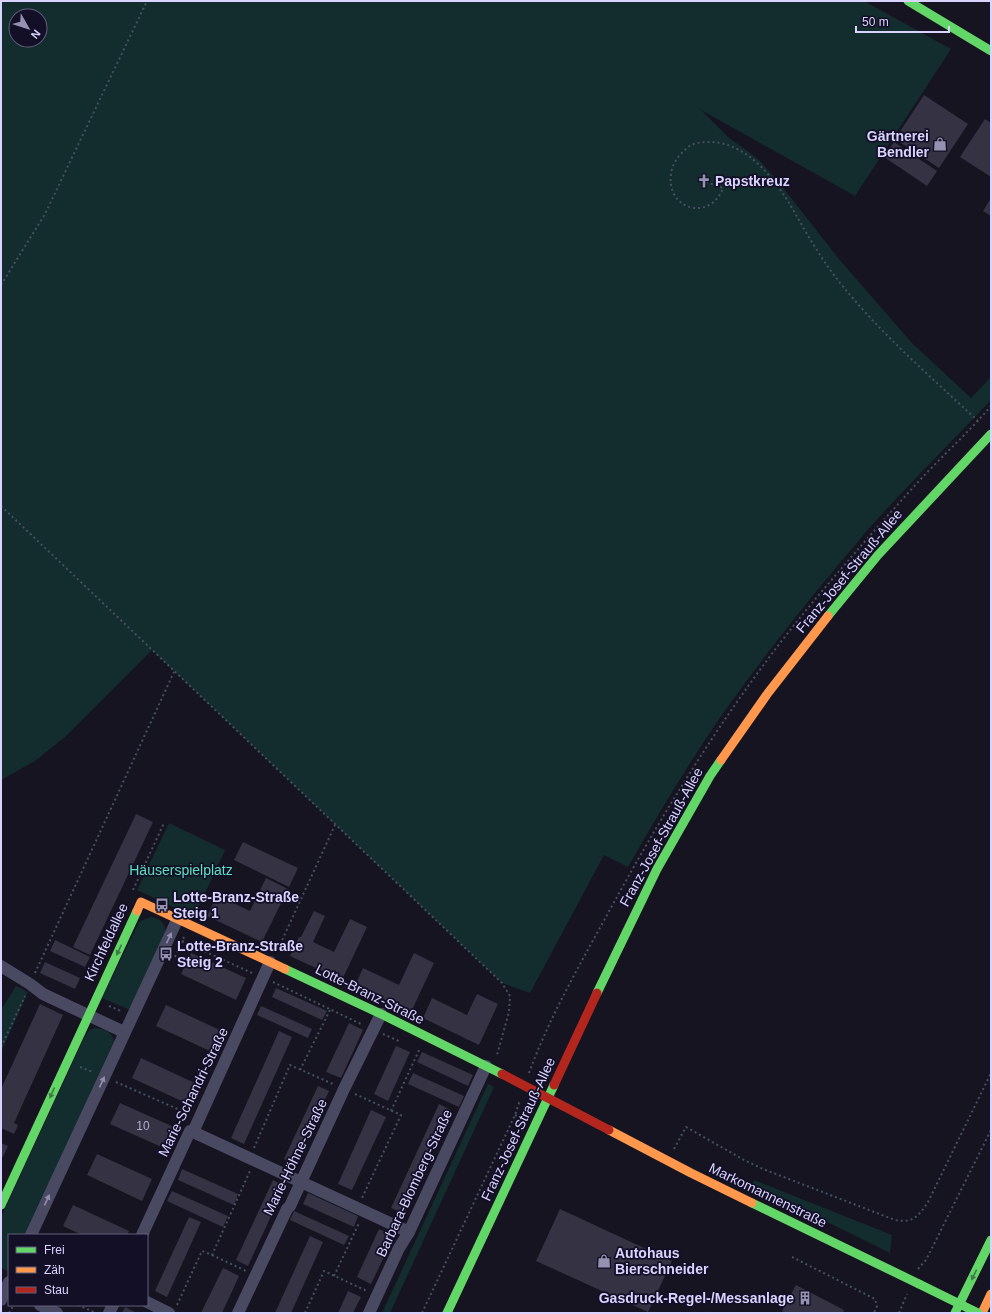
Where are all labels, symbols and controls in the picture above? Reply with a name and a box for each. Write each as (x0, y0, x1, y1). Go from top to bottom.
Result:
north arrow (8, 8, 48, 48)
scale bar (856, 8, 949, 34)
text: 50 m (862, 15, 889, 29)
text: N (29, 27, 43, 41)
place label: Gärtnerei Bendler (867, 128, 930, 160)
shop icon: Gärtnerei Bendler (932, 136, 948, 152)
church icon: Papstkreuz (696, 173, 712, 189)
place label: Papstkreuz (715, 173, 790, 189)
street label: Franz-Josef-Strauß-Allee (793, 506, 906, 636)
street label: Franz-Josef-Strauß-Allee (616, 765, 706, 909)
park label: Häuserspielplatz (129, 862, 233, 878)
place label: Lotte-Branz-Straße Steig 1 (173, 889, 299, 921)
bus stop icon: Lotte-Branz-Straße Steig 1 (154, 897, 170, 913)
street label: Kirchfeldallee (81, 900, 131, 983)
one-way arrow (166, 933, 172, 944)
place label: Lotte-Branz-Straße Steig 2 (177, 938, 303, 970)
one-way arrow (116, 944, 122, 956)
bus stop icon: Lotte-Branz-Straße Steig 2 (158, 946, 174, 962)
street label: Lotte-Branz-Straße (313, 961, 427, 1027)
street label: Marie-Schandri-Straße (155, 1025, 231, 1159)
street label: Franz-Josef-Strauß-Allee (478, 1055, 558, 1203)
one-way arrow (99, 1076, 105, 1087)
one-way arrow (49, 1088, 55, 1099)
street label: Marie-Höhne-Straße (260, 1096, 330, 1218)
street label: Barbara-Blomberg-Straße (373, 1106, 455, 1259)
house number: 10 (136, 1119, 150, 1133)
street label: Markomannenstraße (706, 1159, 830, 1231)
one-way arrow (44, 1194, 50, 1205)
legend (8, 1234, 148, 1306)
text: Frei (44, 1243, 65, 1257)
place label: Autohaus Bierschneider (615, 1245, 709, 1277)
shop icon: Autohaus Bierschneider (596, 1253, 612, 1269)
text: Zäh (44, 1263, 65, 1277)
one-way arrow (971, 1269, 977, 1280)
text: Stau (44, 1283, 69, 1297)
place label: Gasdruck-Regel-/Messanlage (599, 1290, 794, 1306)
building icon: Gasdruck-Regel-/Messanlage (797, 1290, 813, 1306)

